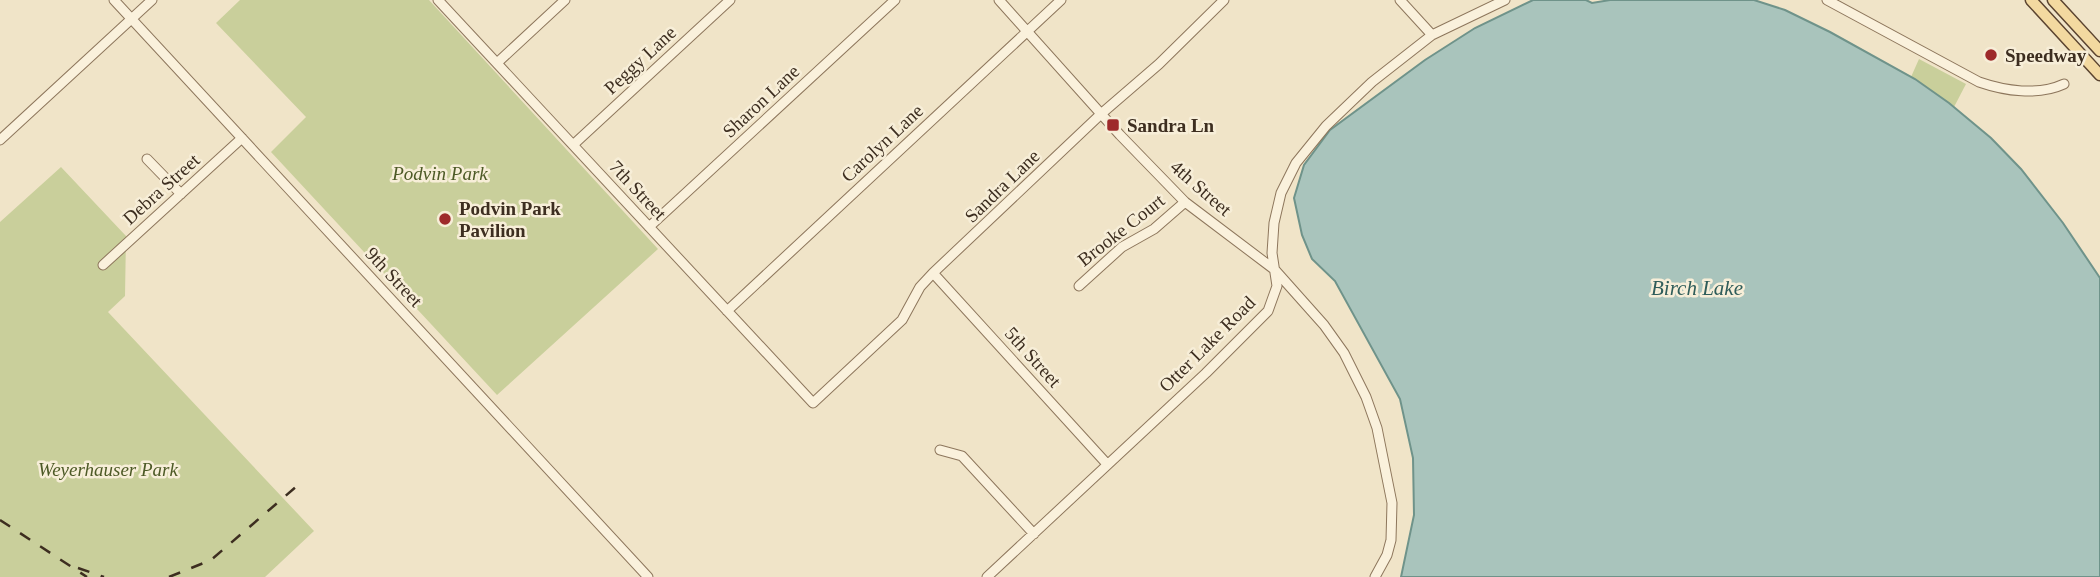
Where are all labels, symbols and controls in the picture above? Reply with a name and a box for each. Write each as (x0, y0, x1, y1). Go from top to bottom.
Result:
street label: Peggy Lane (600, 22, 680, 98)
place label: Speedway (2005, 45, 2087, 66)
marker: Speedway (1983, 47, 1999, 63)
street label: Sharon Lane (719, 60, 803, 142)
street label: Carolyn Lane (837, 100, 927, 186)
place label: Sandra Ln (1127, 115, 1215, 136)
marker: Sandra Ln (1105, 117, 1121, 133)
street label: Sandra Lane (960, 145, 1044, 227)
street label: Debra Street (118, 149, 204, 229)
street label: 7th Street (605, 156, 671, 225)
street label: 4th Street (1166, 156, 1236, 220)
park label: Podvin Park (391, 163, 488, 184)
street label: Brooke Court (1074, 189, 1169, 270)
place label: Podvin Park Pavilion (459, 198, 561, 241)
marker: Podvin Park Pavilion (437, 211, 453, 227)
street label: 9th Street (361, 243, 427, 312)
water label: Birch Lake (1651, 276, 1743, 300)
street label: Otter Lake Road (1155, 291, 1260, 396)
street label: 5th Street (1001, 323, 1066, 392)
park label: Weyerhauser Park (38, 459, 178, 480)

